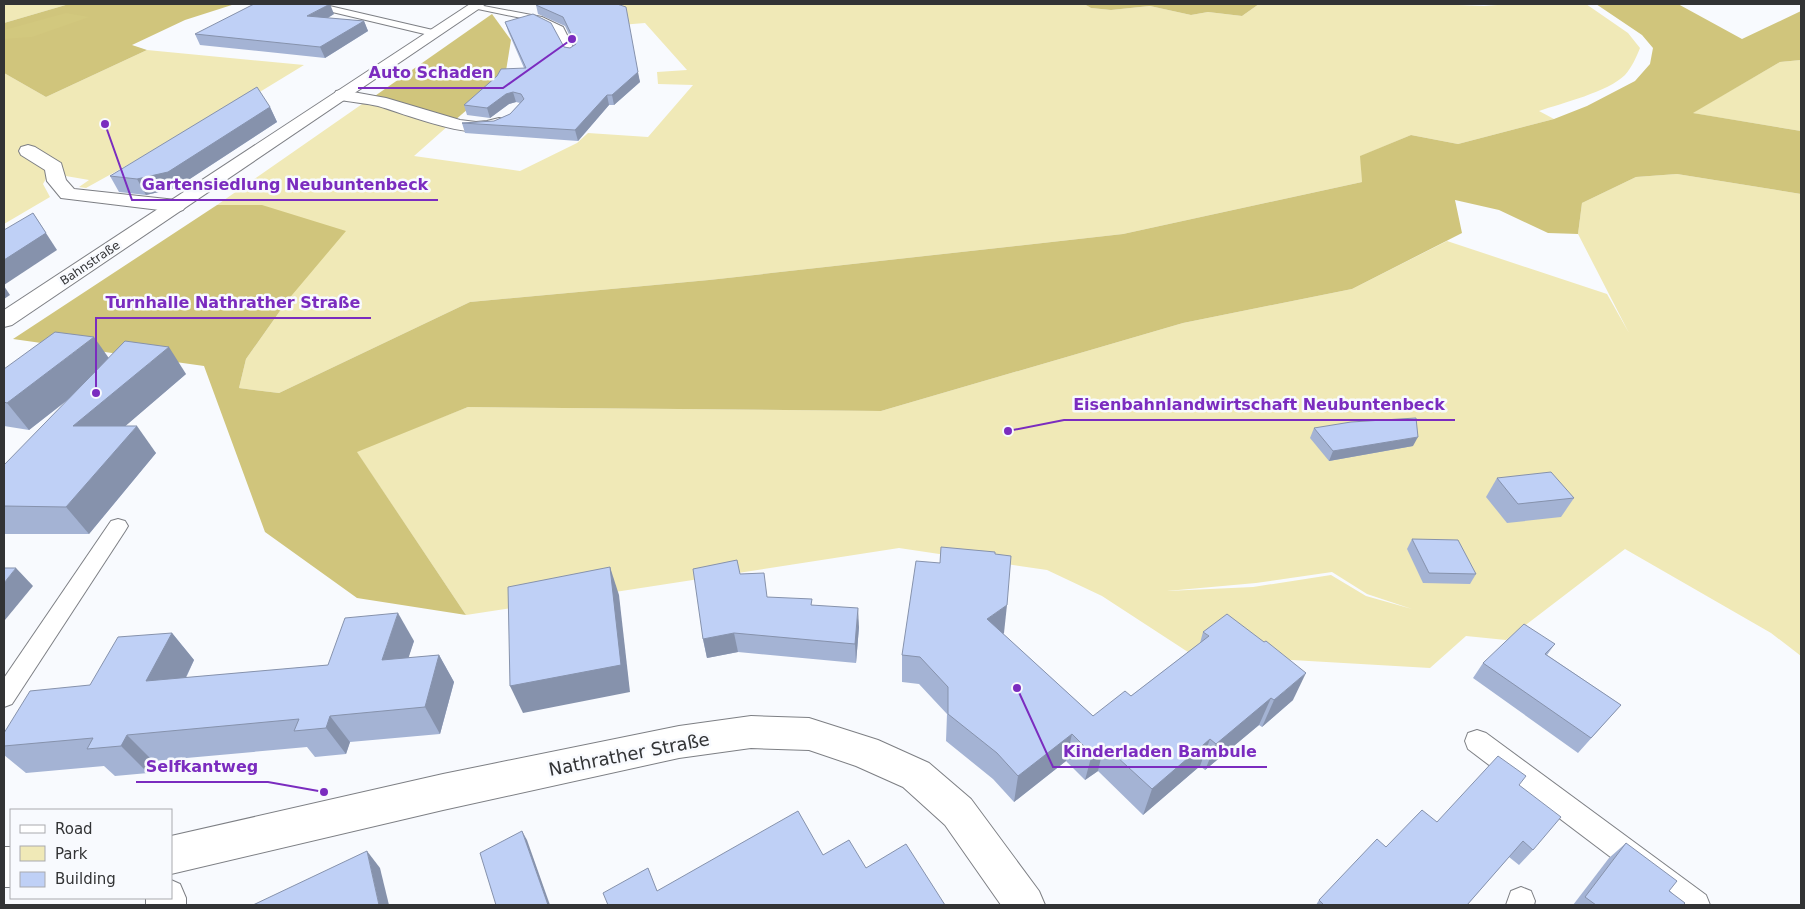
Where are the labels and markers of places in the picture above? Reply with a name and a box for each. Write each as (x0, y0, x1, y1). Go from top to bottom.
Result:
callout: Auto Schaden (358, 57, 503, 88)
callout: Gartensiedlung Neubuntenbeck (132, 169, 438, 200)
callout: Turnhalle Nathrather Straße (96, 287, 371, 318)
callout: Eisenbahnlandwirtschaft Neubuntenbeck (1064, 389, 1455, 420)
callout: Kinderladen Bambule (1053, 736, 1267, 767)
callout: Selfkantweg (136, 751, 268, 782)

